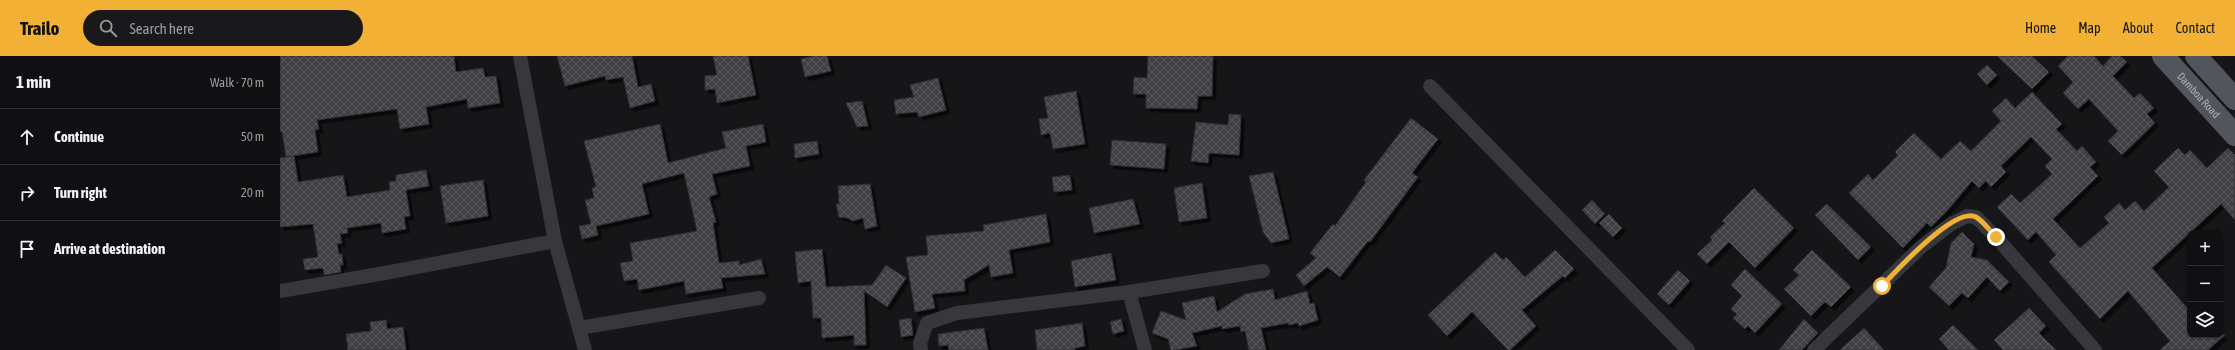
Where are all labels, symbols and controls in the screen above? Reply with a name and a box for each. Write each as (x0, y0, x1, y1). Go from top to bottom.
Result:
search box (83, 10, 363, 46)
text: Trailo (20, 17, 59, 39)
icon: search (97, 17, 119, 39)
text: Search here (129, 20, 194, 37)
text: Home (2025, 20, 2056, 36)
text: Map (2078, 20, 2101, 36)
text: About (2123, 20, 2154, 36)
text: Contact (2176, 20, 2215, 36)
street label: Damboa Road (2175, 70, 2222, 120)
text: 1 min (16, 72, 51, 92)
text: Walk · 70 m (210, 75, 264, 90)
icon: ahead (16, 126, 38, 148)
text: Continue (54, 128, 104, 145)
text: 50 m (241, 129, 264, 144)
icon: right (16, 182, 38, 204)
text: Turn right (54, 184, 107, 201)
text: 20 m (241, 185, 264, 200)
route end (1987, 228, 2005, 246)
map controls (2187, 230, 2223, 338)
button: + (2187, 230, 2223, 266)
icon: arrive (16, 238, 38, 260)
text: Arrive at destination (54, 240, 165, 257)
button: − (2187, 266, 2223, 302)
route start (1873, 277, 1891, 295)
button: layers (2187, 302, 2223, 338)

